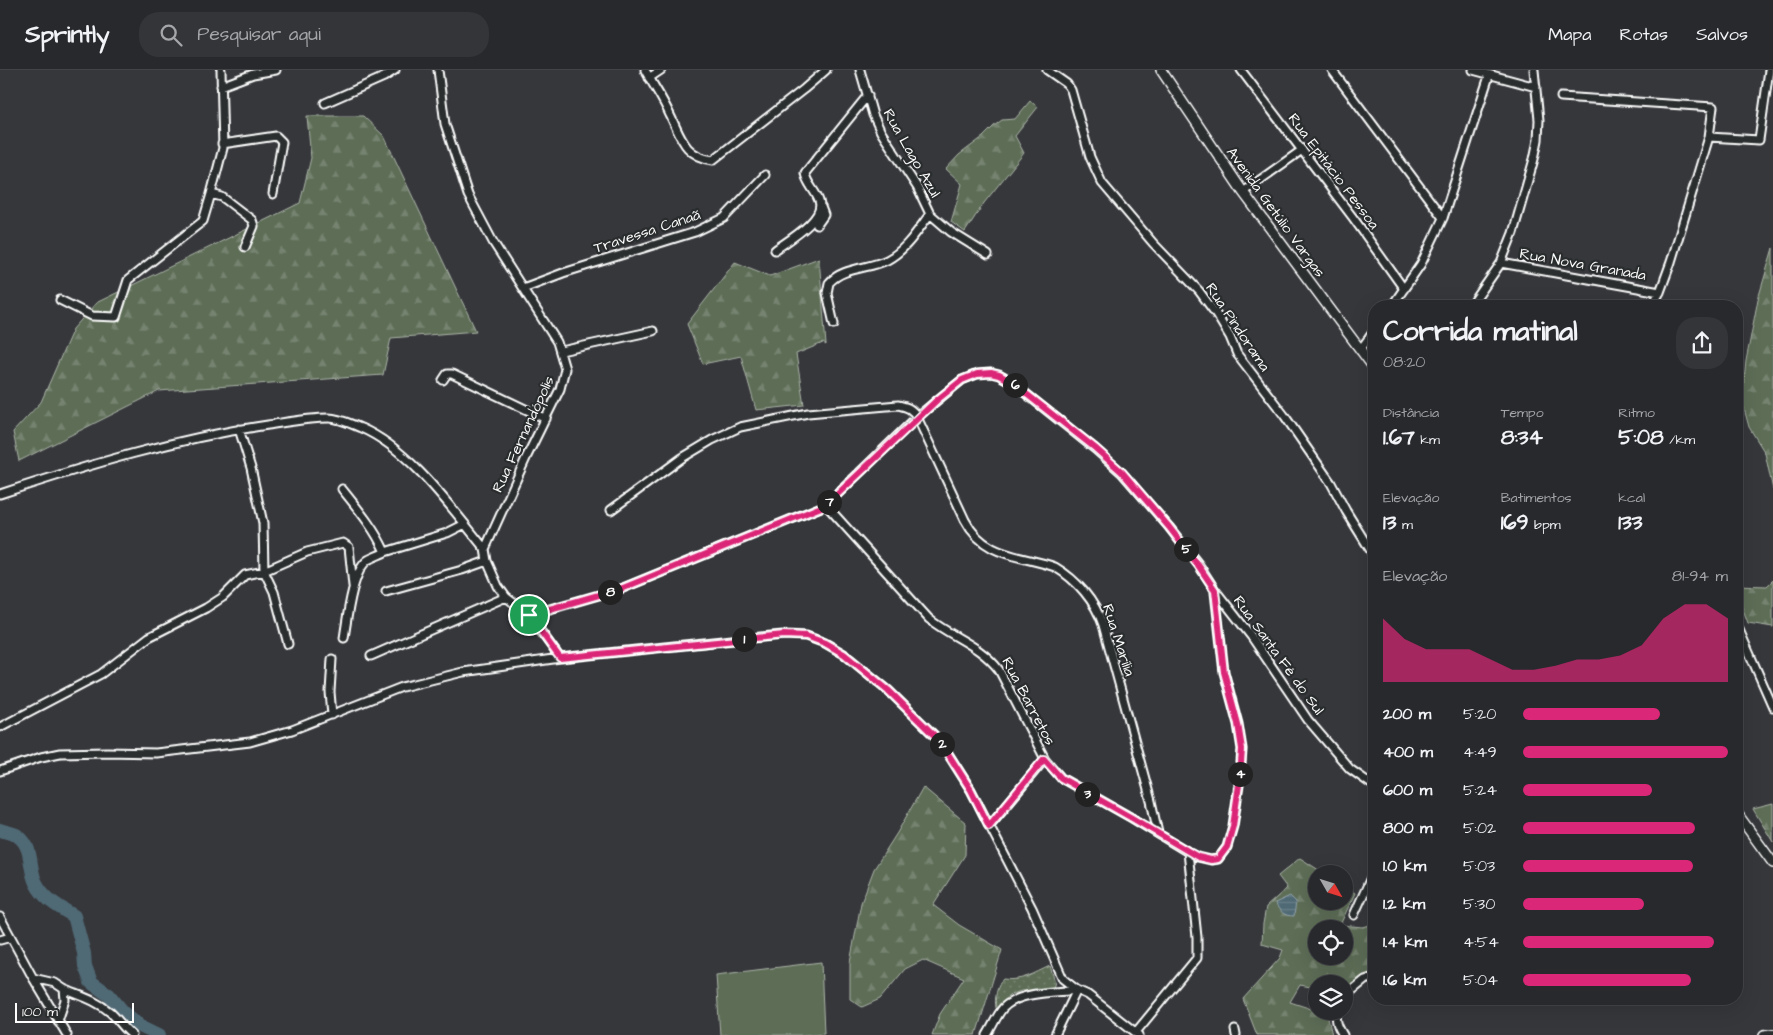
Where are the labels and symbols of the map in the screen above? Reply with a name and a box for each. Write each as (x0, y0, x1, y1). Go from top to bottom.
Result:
street label: Rua Lago Azul (877, 105, 945, 202)
street label: Rua Epitácio Pessoa (1283, 109, 1384, 234)
street label: Avenida Getúlio Vargas (1220, 143, 1330, 283)
street label: Travessa Canaã (591, 204, 703, 259)
street label: Rua Nova Granada (1518, 243, 1648, 286)
street label: Rua Pindorama (1200, 279, 1275, 376)
street label: Rua Fernandópolis (487, 372, 560, 496)
pin: 6 (1002, 372, 1028, 398)
pin: 7 (816, 490, 842, 514)
pin: 5 (1174, 536, 1198, 562)
pin: 8 (598, 580, 622, 604)
street label: Rua Santa Fé do Sul (1228, 591, 1329, 719)
pin (508, 594, 550, 636)
street label: Rua Marília (1097, 601, 1140, 679)
pin: 1 (732, 626, 756, 652)
street label: Rua Barretos (997, 654, 1061, 749)
pin: 2 (930, 732, 954, 756)
pin: 4 (1228, 762, 1252, 786)
pin: 3 (1074, 782, 1100, 806)
north arrow (1308, 865, 1352, 910)
scale bar (15, 1000, 134, 1023)

